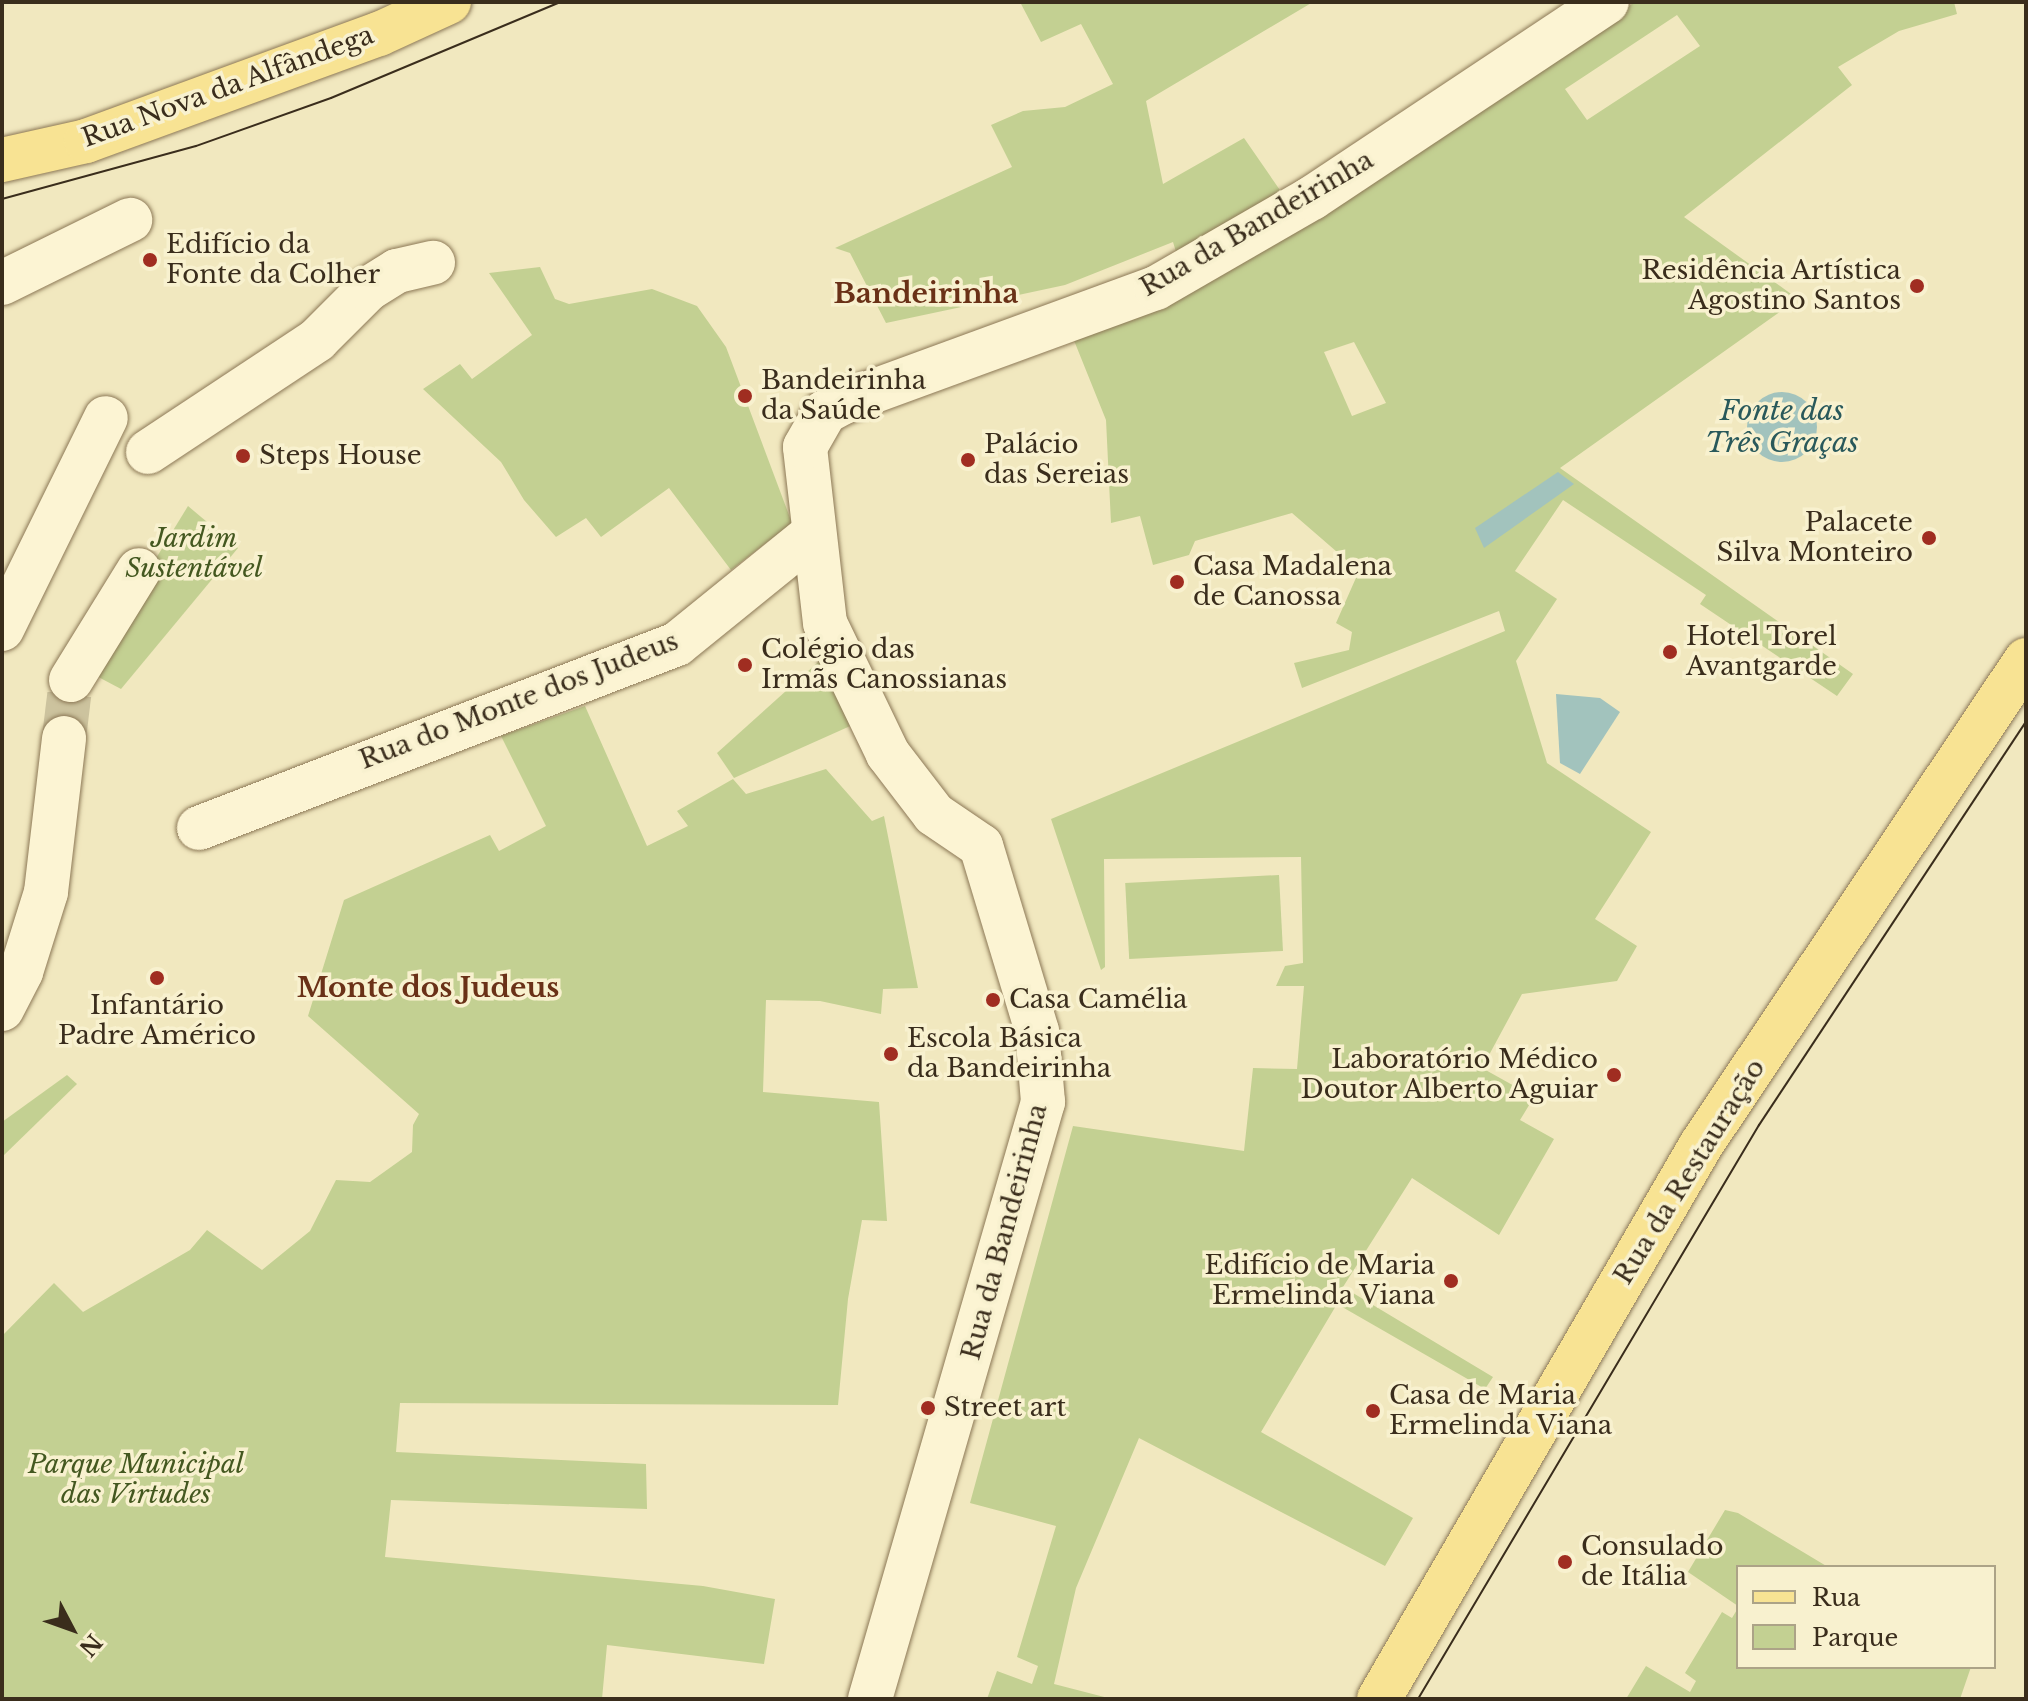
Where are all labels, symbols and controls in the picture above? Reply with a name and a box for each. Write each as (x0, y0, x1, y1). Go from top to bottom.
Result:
street label: Rua Nova da Alfândega (77, 19, 379, 155)
street label: Rua da Bandeirinha (1135, 144, 1379, 304)
place label: Edifício da Fonte da Colher (166, 229, 380, 290)
marker: Edifício da Fonte da Colher (141, 251, 159, 269)
place label: Residência Artística Agostino Santos (1640, 255, 1901, 316)
district label: Bandeirinha (833, 277, 1019, 311)
marker: Residência Artística Agostino Santos (1908, 277, 1926, 295)
place label: Bandeirinha da Saúde (761, 365, 926, 426)
marker: Bandeirinha da Saúde (736, 387, 754, 405)
water label: Fonte das Três Graças (1705, 394, 1859, 460)
place label: Palácio das Sereias (984, 429, 1129, 490)
place label: Steps House (259, 440, 422, 472)
marker: Steps House (234, 447, 252, 465)
marker: Palácio das Sereias (959, 451, 977, 469)
place label: Palacete Silva Monteiro (1716, 507, 1913, 568)
park label: Jardim Sustentável (125, 523, 263, 584)
marker: Palacete Silva Monteiro (1920, 529, 1938, 547)
place label: Casa Madalena de Canossa (1193, 551, 1392, 612)
marker: Casa Madalena de Canossa (1168, 573, 1186, 591)
place label: Hotel Torel Avantgarde (1686, 621, 1837, 682)
street label: Rua do Monte dos Judeus (355, 626, 683, 776)
place label: Colégio das Irmãs Canossianas (761, 634, 1007, 696)
marker: Hotel Torel Avantgarde (1661, 643, 1679, 661)
marker: Colégio das Irmãs Canossianas (736, 656, 754, 674)
marker: Infantário Padre Américo (148, 969, 166, 987)
district label: Monte dos Judeus (297, 971, 559, 1005)
place label: Casa Camélia (1009, 984, 1188, 1016)
place label: Infantário Padre Américo (57, 990, 257, 1052)
marker: Casa Camélia (984, 991, 1002, 1009)
place label: Escola Básica da Bandeirinha (907, 1023, 1111, 1084)
place label: Laboratório Médico Doutor Alberto Aguiar (1298, 1044, 1598, 1106)
marker: Escola Básica da Bandeirinha (882, 1045, 900, 1063)
street label: Rua da Restauração (1608, 1053, 1772, 1291)
marker: Laboratório Médico Doutor Alberto Aguiar (1605, 1066, 1623, 1084)
street label: Rua da Bandeirinha (956, 1100, 1054, 1364)
place label: Edifício de Maria Ermelinda Viana (1205, 1250, 1435, 1312)
marker: Edifício de Maria Ermelinda Viana (1442, 1272, 1460, 1290)
place label: Casa de Maria Ermelinda Viana (1389, 1380, 1613, 1442)
place label: Street art (944, 1392, 1066, 1424)
marker: Street art (919, 1399, 937, 1417)
marker: Casa de Maria Ermelinda Viana (1364, 1402, 1382, 1420)
park label: Parque Municipal das Virtudes (28, 1449, 244, 1510)
place label: Consulado de Itália (1581, 1531, 1723, 1592)
marker: Consulado de Itália (1556, 1553, 1574, 1571)
legend (1736, 1565, 1996, 1669)
text: Rua (1812, 1583, 1860, 1612)
north arrow (32, 1589, 112, 1669)
text: Parque (1812, 1623, 1898, 1652)
text: N (74, 1628, 107, 1662)

